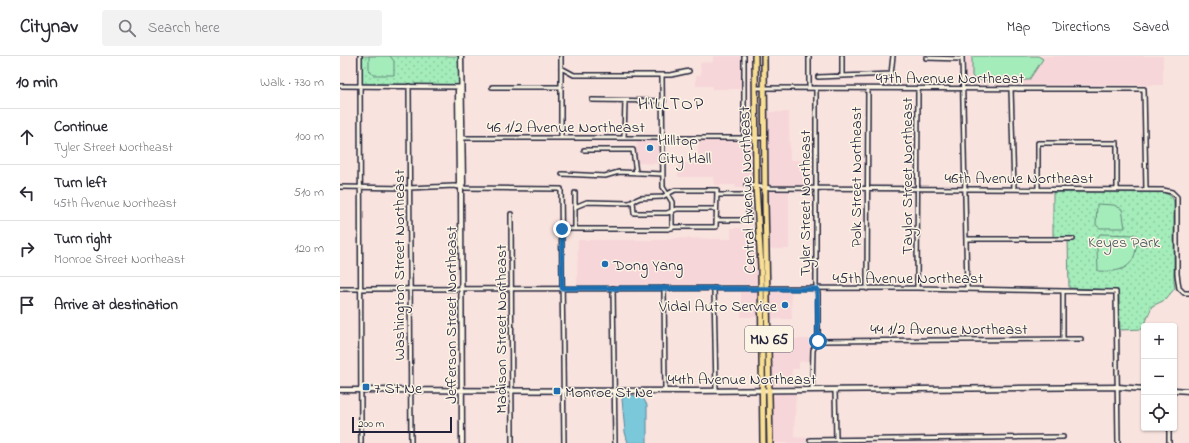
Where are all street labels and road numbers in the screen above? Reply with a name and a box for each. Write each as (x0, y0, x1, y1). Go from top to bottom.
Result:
street label: 47th Avenue Northeast (876, 67, 1025, 91)
street label: Taylor Street Northeast (896, 97, 920, 255)
street label: Central Avenue Northeast (733, 105, 763, 274)
street label: Polk Street Northeast (845, 106, 869, 247)
street label: 46 1/2 Avenue Northeast (487, 116, 646, 140)
street label: Tyler Street Northeast (794, 129, 818, 276)
street label: 46th Avenue Northeast (945, 167, 1094, 191)
street label: Washington Street Northeast (388, 169, 412, 361)
street label: Jefferson Street Northeast (440, 226, 464, 404)
street label: Madison Street Northeast (490, 244, 514, 414)
street label: 45th Avenue Northeast (833, 267, 984, 291)
street label: 44 1/2 Avenue Northeast (870, 318, 1028, 342)
road number: MN 65 (745, 326, 793, 352)
street label: 44th Avenue Northeast (668, 368, 817, 392)

